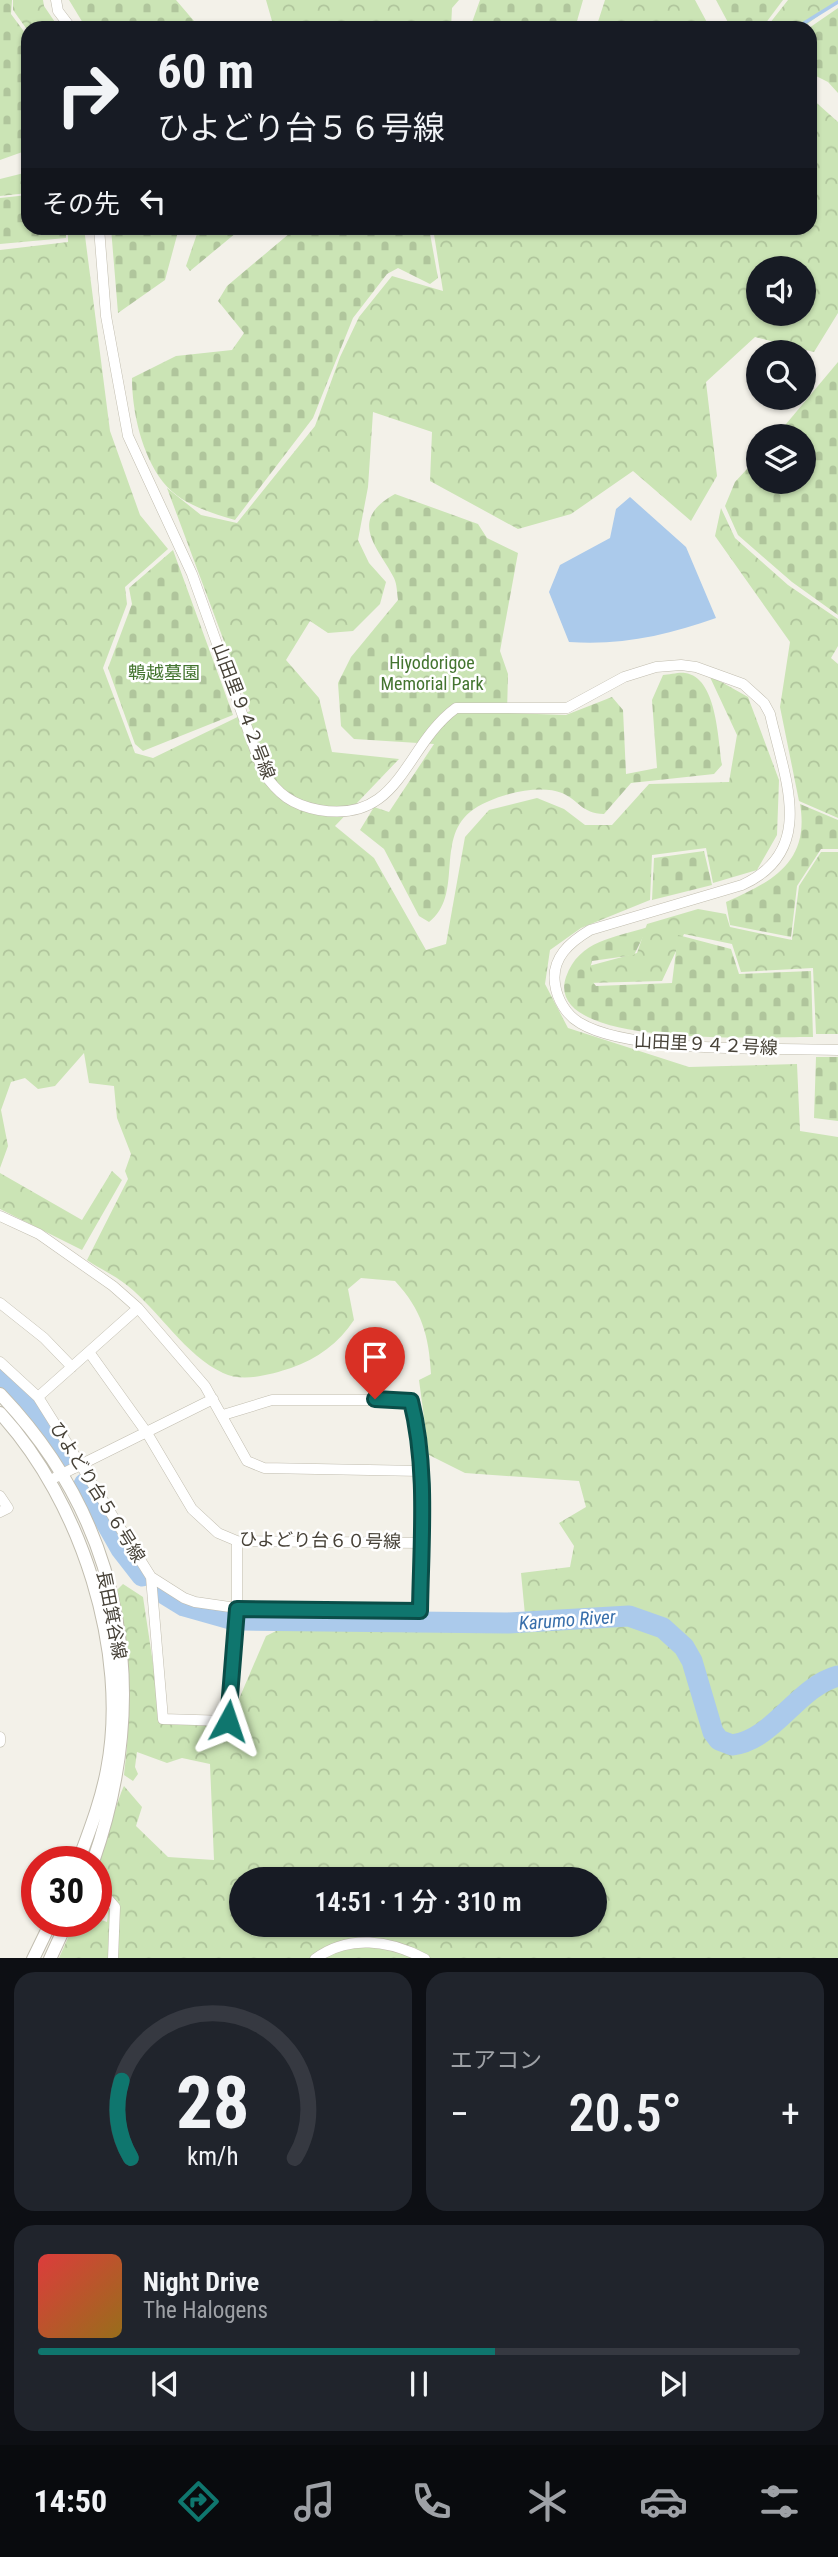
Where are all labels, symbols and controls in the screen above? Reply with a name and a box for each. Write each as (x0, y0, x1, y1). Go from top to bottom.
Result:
text: 60 m (157, 43, 254, 100)
icon: right (42, 49, 133, 140)
text: ひよどり台５６号線 (157, 109, 445, 147)
icon: left (134, 182, 172, 220)
text: その先 (42, 189, 120, 219)
map controls (746, 256, 816, 494)
button: sound (746, 256, 816, 326)
button: search (746, 340, 816, 410)
button: layers (746, 424, 816, 494)
street label: 山田里９４２号線 (208, 640, 280, 782)
park label: Hiyodorigoe Memorial Park (380, 652, 484, 694)
park label: 鵯越墓園 (128, 662, 200, 683)
street label: 山田里９４２号線 (634, 1030, 778, 1058)
pin (345, 1327, 405, 1399)
icon: arrive (356, 1338, 394, 1376)
street label: ひよどり台５６号線 (46, 1418, 150, 1566)
street label: ひよどり台６０号線 (239, 1528, 401, 1552)
street label: 長田箕谷線 (93, 1569, 131, 1661)
water label: Karumo River (518, 1605, 617, 1635)
position arrow (191, 1684, 265, 1758)
speed limit sign: 30 (21, 1846, 112, 1937)
text: 14:51 · 1 分 · 310 m (314, 1887, 522, 1917)
text: エアコン (450, 2047, 542, 2074)
text: 28 (176, 2060, 250, 2146)
text: 20.5° (568, 2083, 682, 2144)
text: − (450, 2092, 469, 2136)
text: + (781, 2092, 800, 2136)
text: km/h (187, 2141, 239, 2170)
text: Night Drive (143, 2267, 259, 2297)
text: The Halogens (143, 2297, 268, 2324)
icon: previous (146, 2365, 184, 2403)
icon: pause (400, 2365, 438, 2403)
icon: next (654, 2365, 692, 2403)
icon: directions (174, 2477, 223, 2526)
icon: music (290, 2477, 339, 2526)
icon: phone (407, 2477, 456, 2526)
icon: climate (523, 2477, 572, 2526)
icon: car (639, 2477, 688, 2526)
icon: filters (755, 2477, 804, 2526)
text: 14:50 (34, 2482, 107, 2520)

